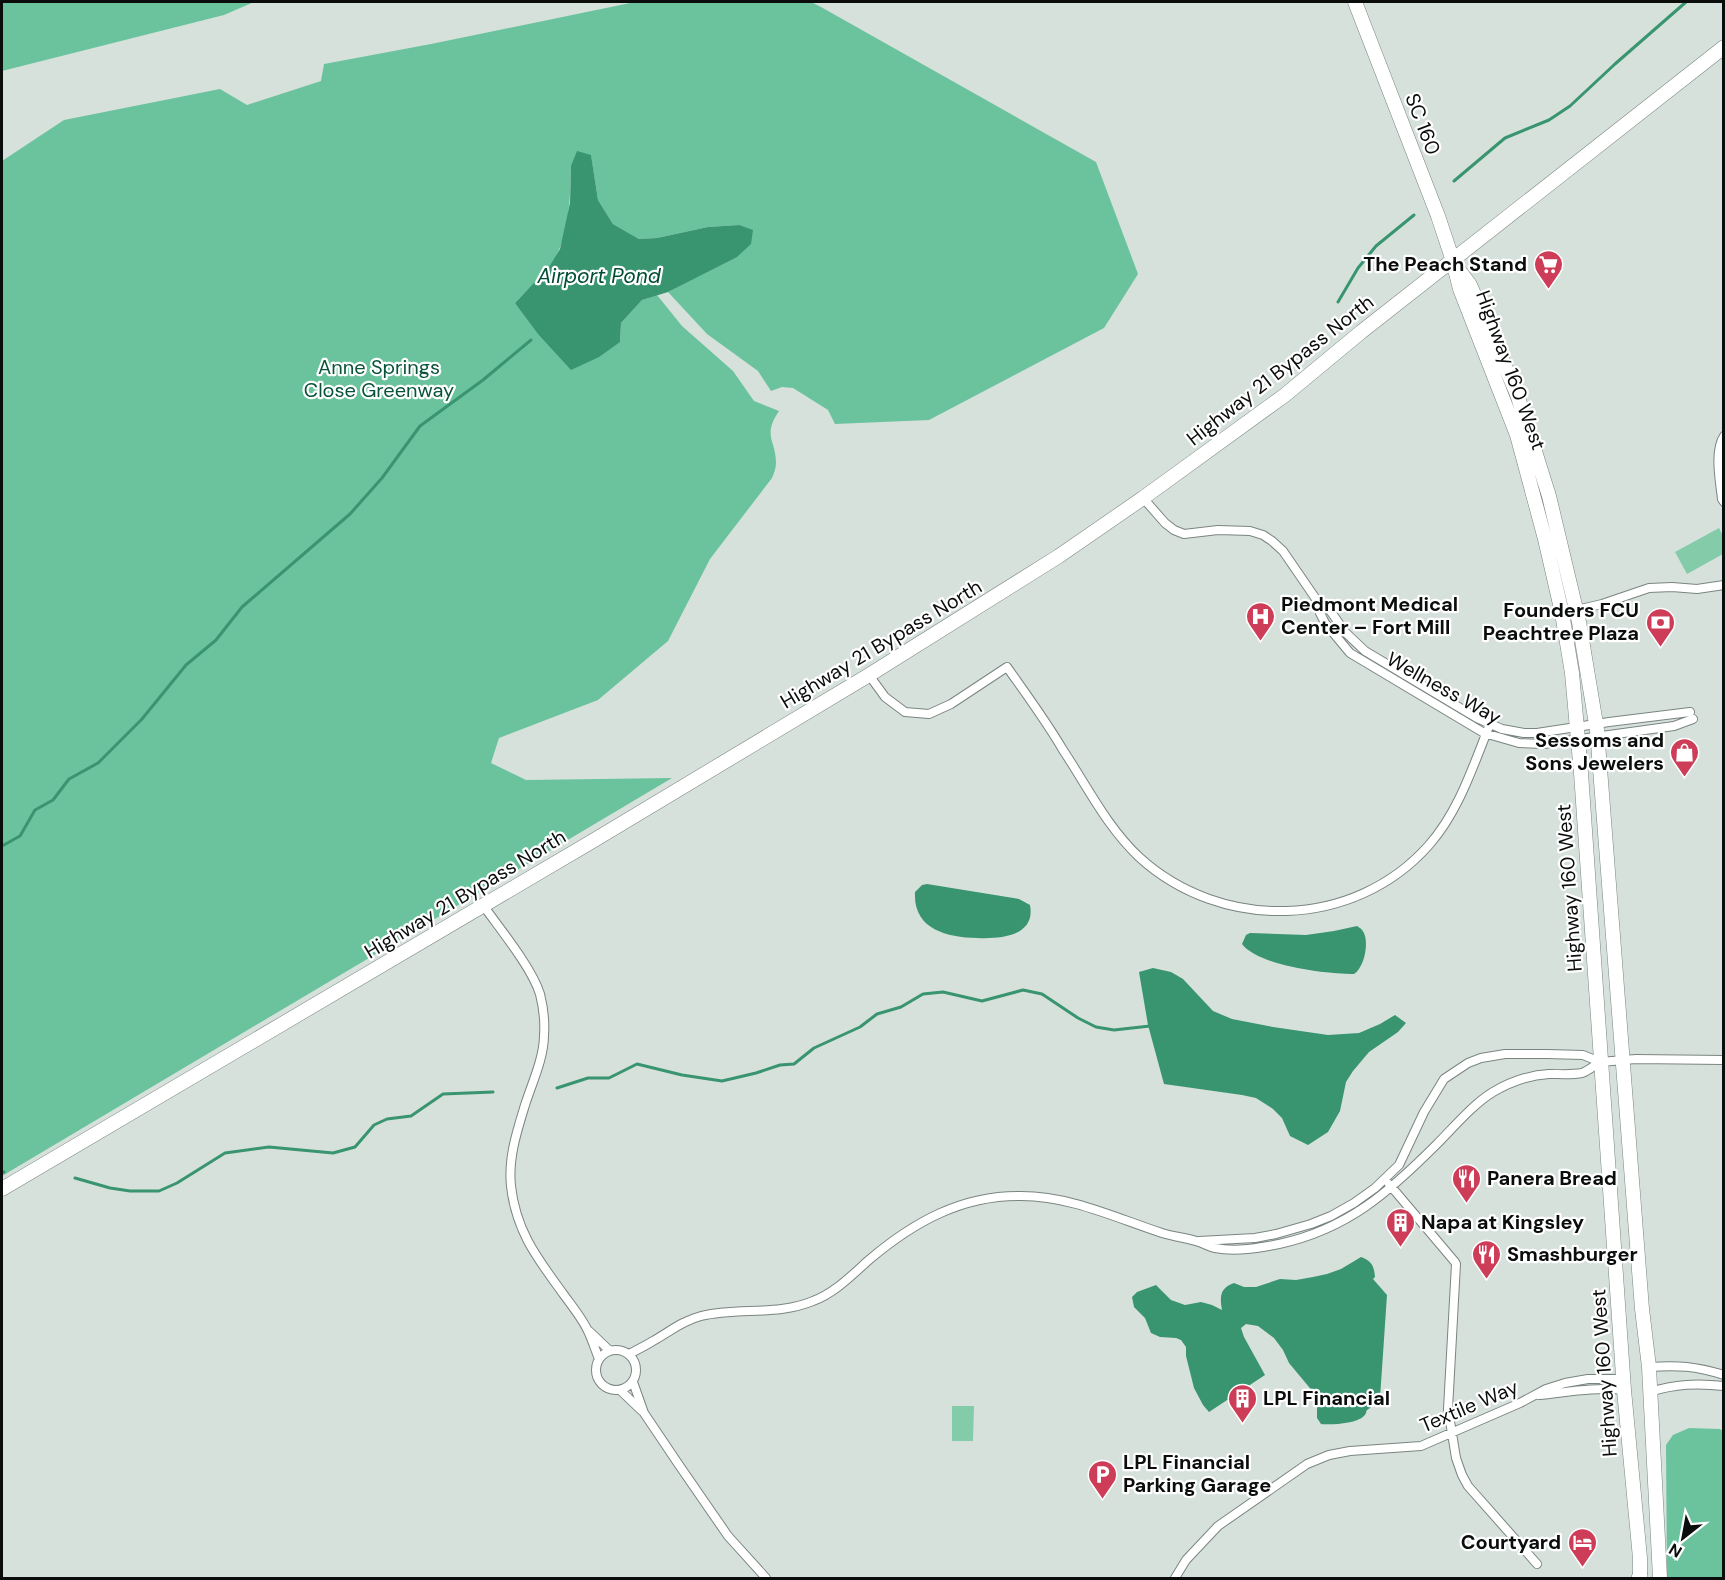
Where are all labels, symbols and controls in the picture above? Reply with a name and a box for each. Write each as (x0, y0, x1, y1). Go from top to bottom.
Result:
street label: SC 160 (1399, 90, 1447, 158)
supermarket icon: The Peach Stand (1532, 248, 1564, 290)
place label: The Peach Stand (1363, 251, 1527, 277)
water label: Airport Pond (536, 262, 662, 290)
street label: Highway 160 West (1470, 287, 1552, 453)
street label: Highway 21 Bypass North (1181, 289, 1379, 451)
park label: Anne Springs Close Greenway (304, 354, 454, 403)
street label: Highway 21 Bypass North (776, 574, 986, 714)
place label: Piedmont Medical Center – Fort Mill (1281, 591, 1458, 640)
place label: Founders FCU Peachtree Plaza (1483, 597, 1639, 646)
hospital icon: Piedmont Medical Center – Fort Mill (1244, 600, 1276, 642)
bank icon: Founders FCU Peachtree Plaza (1644, 606, 1676, 648)
street label: Wellness Way (1382, 646, 1506, 730)
place label: Sessoms and Sons Jewelers (1525, 727, 1664, 776)
shop icon: Sessoms and Sons Jewelers (1669, 736, 1701, 778)
street label: Highway 160 West (1550, 803, 1588, 973)
street label: Highway 21 Bypass North (360, 824, 570, 964)
restaurant icon: Panera Bread (1450, 1162, 1482, 1204)
place label: Panera Bread (1487, 1165, 1617, 1191)
building icon: Napa at Kingsley (1384, 1206, 1416, 1248)
place label: Napa at Kingsley (1421, 1209, 1584, 1235)
restaurant icon: Smashburger (1470, 1238, 1502, 1280)
place label: Smashburger (1507, 1241, 1638, 1267)
street label: Highway 160 West (1585, 1288, 1623, 1458)
street label: Textile Way (1416, 1374, 1522, 1438)
building icon: LPL Financial (1226, 1382, 1258, 1424)
place label: LPL Financial (1263, 1385, 1390, 1411)
place label: LPL Financial Parking Garage (1123, 1449, 1271, 1498)
parking icon: LPL Financial Parking Garage (1086, 1458, 1118, 1500)
north arrow (1653, 1508, 1713, 1568)
hotel icon: Courtyard (1566, 1526, 1598, 1568)
place label: Courtyard (1461, 1529, 1561, 1555)
text: N (1665, 1538, 1686, 1562)

